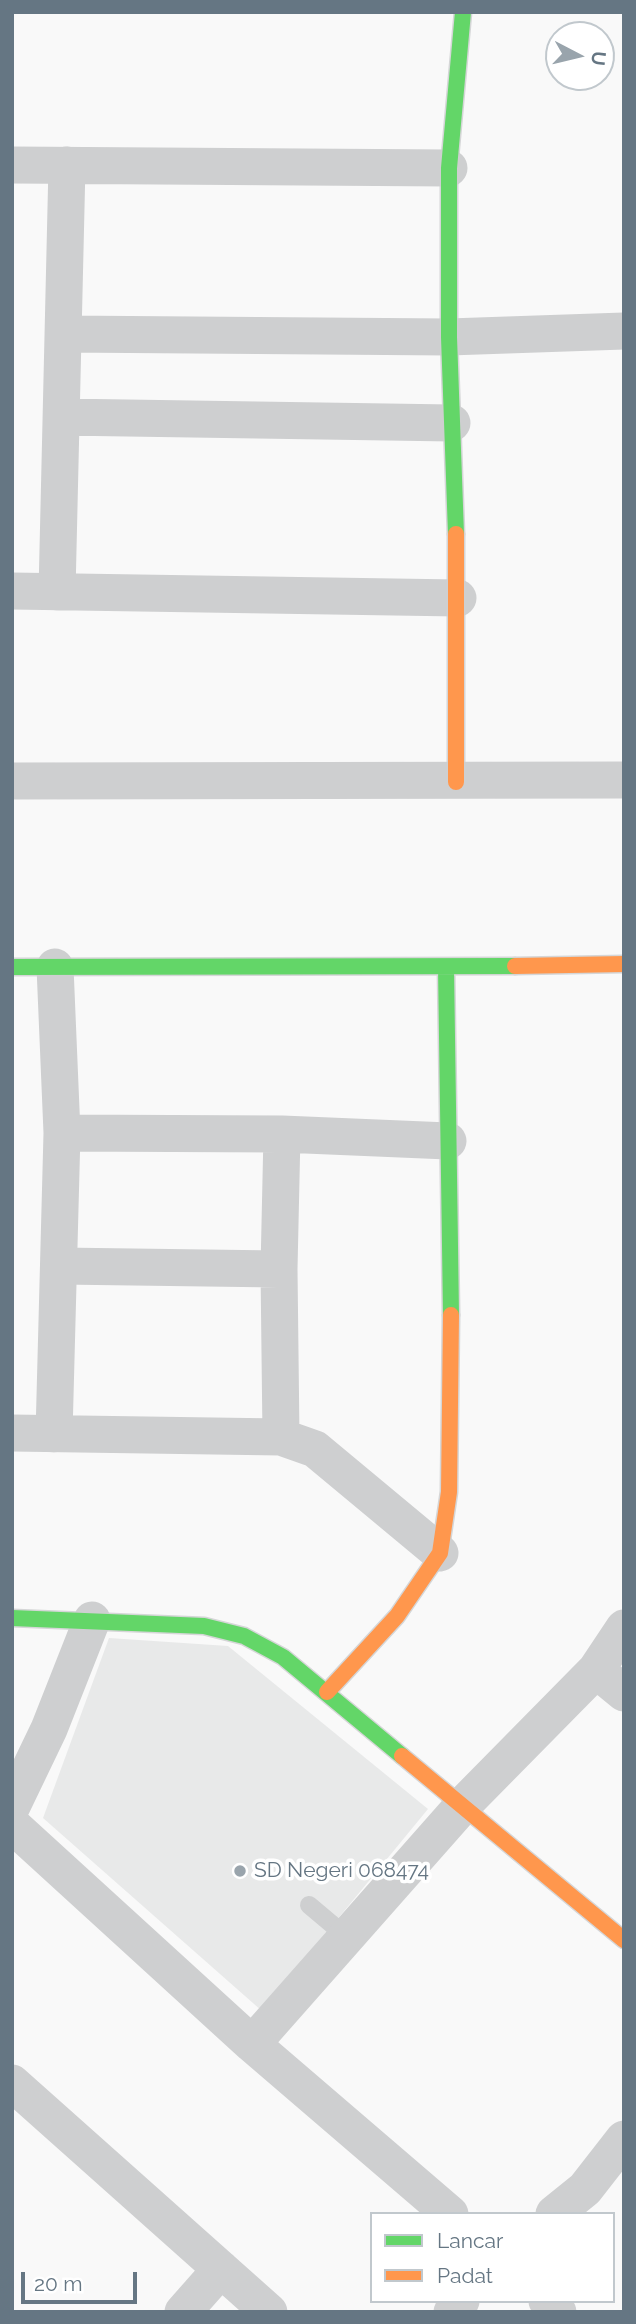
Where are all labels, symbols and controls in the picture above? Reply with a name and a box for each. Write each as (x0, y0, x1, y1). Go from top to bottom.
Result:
north arrow (545, 21, 615, 91)
text: U (587, 50, 611, 67)
place label: SD Negeri 068474 (254, 1858, 429, 1884)
marker: SD Negeri 068474 (232, 1863, 248, 1879)
legend (370, 2212, 615, 2303)
text: Lancar (437, 2228, 503, 2253)
scale bar (24, 2258, 140, 2302)
text: Padat (437, 2263, 493, 2288)
text: 20 m (34, 2271, 82, 2296)

